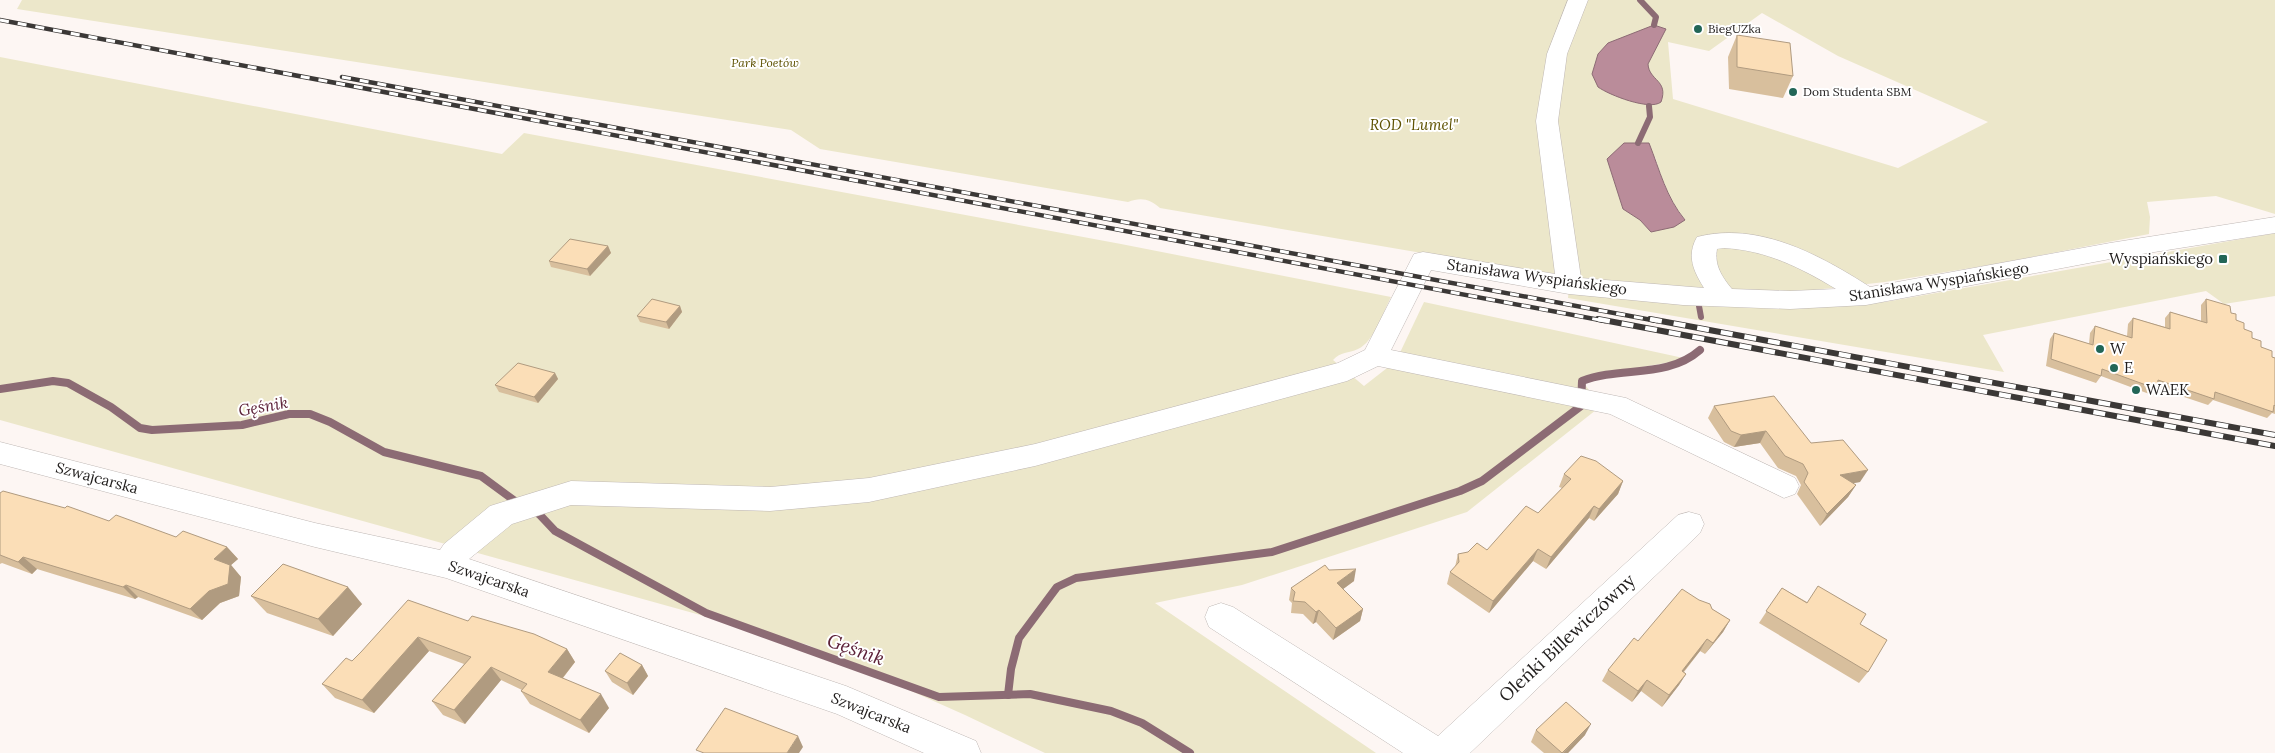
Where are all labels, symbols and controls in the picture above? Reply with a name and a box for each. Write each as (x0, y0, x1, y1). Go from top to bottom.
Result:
place label: BiegUZka (1708, 21, 1761, 36)
marker: BiegUZka (1692, 23, 1704, 35)
park label: Park Poetów (731, 55, 799, 70)
place label: Dom Studenta SBM (1803, 84, 1911, 99)
marker: Dom Studenta SBM (1787, 86, 1799, 98)
park label: ROD "Lumel" (1370, 115, 1458, 134)
place label: Wyspiańskiego (2109, 249, 2213, 268)
marker: Wyspiańskiego (2217, 253, 2229, 265)
street label: Stanisława Wyspiańskiego (1446, 254, 1629, 299)
street label: Stanisława Wyspiańskiego (1848, 258, 2030, 305)
place label: W (2110, 339, 2126, 358)
marker: W (2094, 343, 2106, 355)
place label: E (2124, 358, 2133, 377)
marker: E (2108, 362, 2120, 374)
place label: WAEK (2146, 380, 2190, 399)
marker: WAEK (2130, 384, 2142, 396)
water label: Gęśnik (237, 392, 289, 420)
street label: Szwajcarska (54, 457, 141, 498)
street label: Szwajcarska (446, 556, 532, 601)
street label: Oleńki Billewiczówny (1494, 568, 1640, 707)
water label: Gęśnik (824, 628, 888, 670)
street label: Szwajcarska (828, 688, 914, 737)

